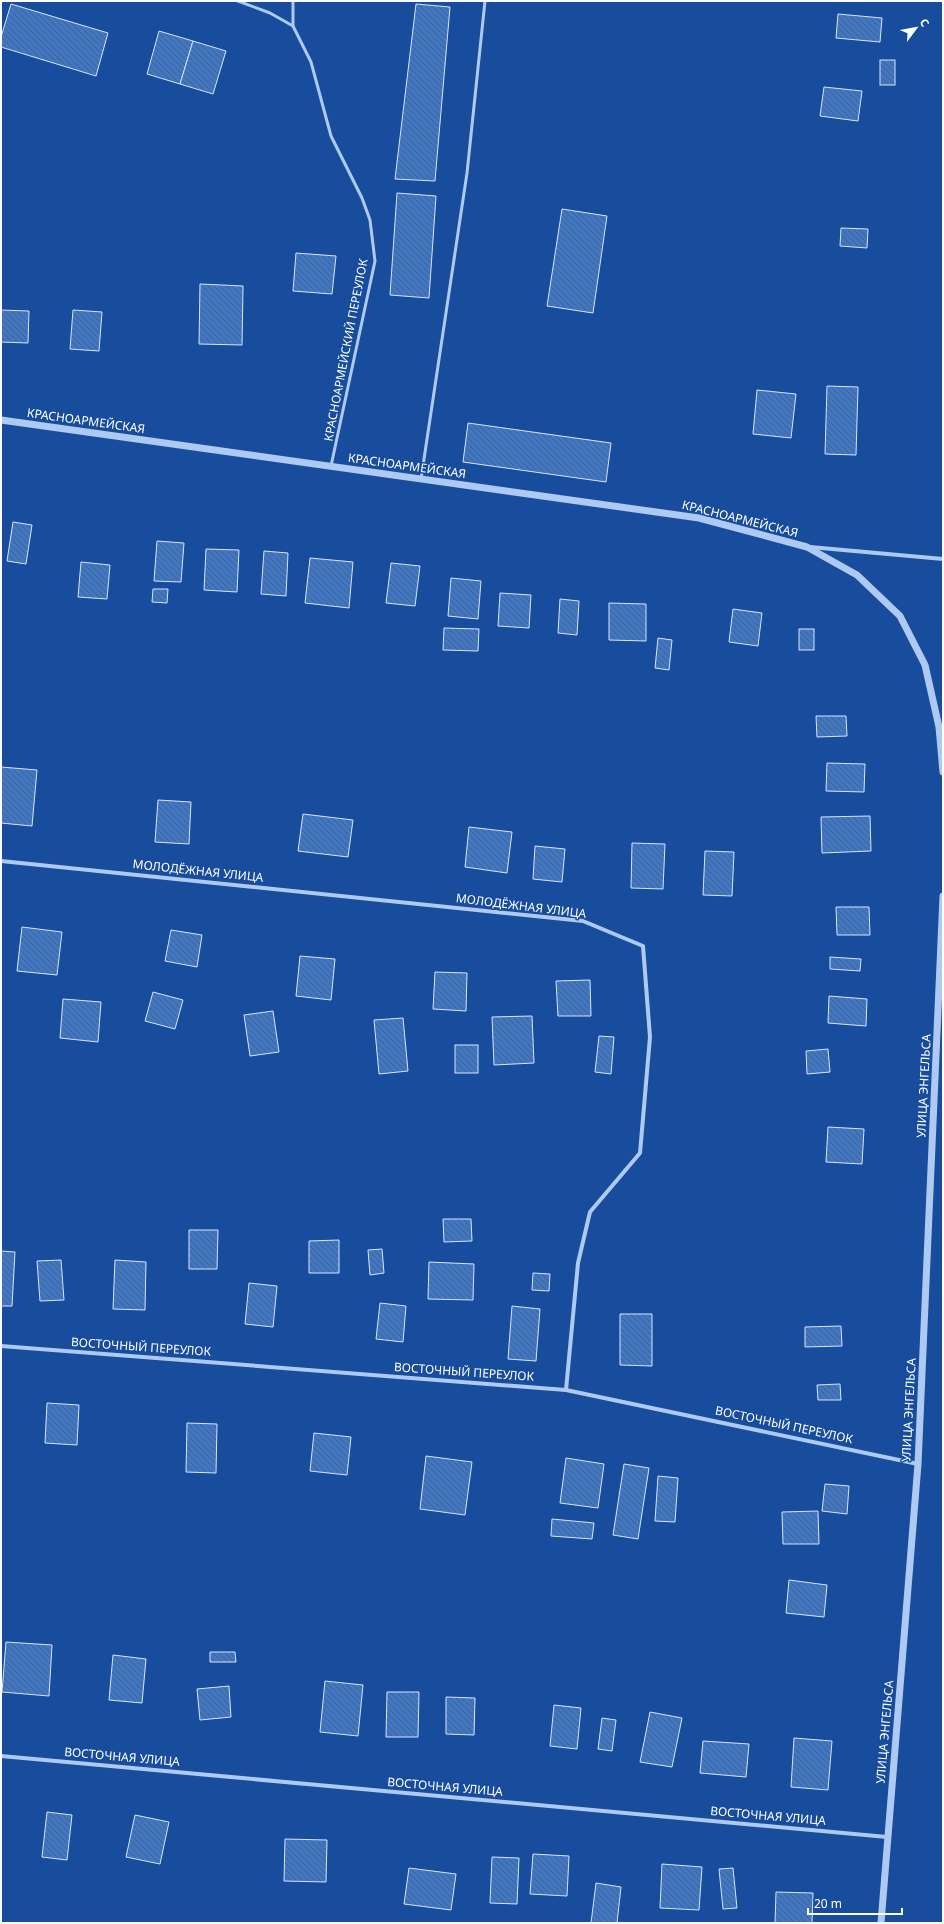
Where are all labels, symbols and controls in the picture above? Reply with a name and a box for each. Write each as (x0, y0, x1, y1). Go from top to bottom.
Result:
north arrow (896, 8, 936, 48)
text: С (917, 15, 933, 29)
street label: КРАСНОАРМЕЙСКИЙ ПЕРЕУЛОК (319, 257, 372, 443)
street label: КРАСНОАРМЕЙСКАЯ (26, 404, 146, 437)
street label: КРАСНОАРМЕЙСКАЯ (347, 449, 467, 482)
street label: КРАСНОАРМЕЙСКАЯ (680, 496, 800, 541)
street label: МОЛОДЁЖНАЯ УЛИЦА (132, 855, 265, 886)
street label: МОЛОДЁЖНАЯ УЛИЦА (455, 889, 588, 922)
street label: УЛИЦА ЭНГЕЛЬСА (912, 1033, 935, 1138)
street label: ВОСТОЧНЫЙ ПЕРЕУЛОК (70, 1333, 212, 1360)
street label: УЛИЦА ЭНГЕЛЬСА (897, 1357, 920, 1462)
street label: ВОСТОЧНЫЙ ПЕРЕУЛОК (393, 1358, 535, 1385)
street label: ВОСТОЧНЫЙ ПЕРЕУЛОК (714, 1402, 855, 1448)
street label: УЛИЦА ЭНГЕЛЬСА (872, 1679, 898, 1784)
street label: ВОСТОЧНАЯ УЛИЦА (64, 1743, 181, 1770)
street label: ВОСТОЧНАЯ УЛИЦА (387, 1773, 504, 1800)
street label: ВОСТОЧНАЯ УЛИЦА (710, 1802, 827, 1829)
scale bar (808, 1890, 902, 1916)
text: 20 m (814, 1895, 842, 1912)

